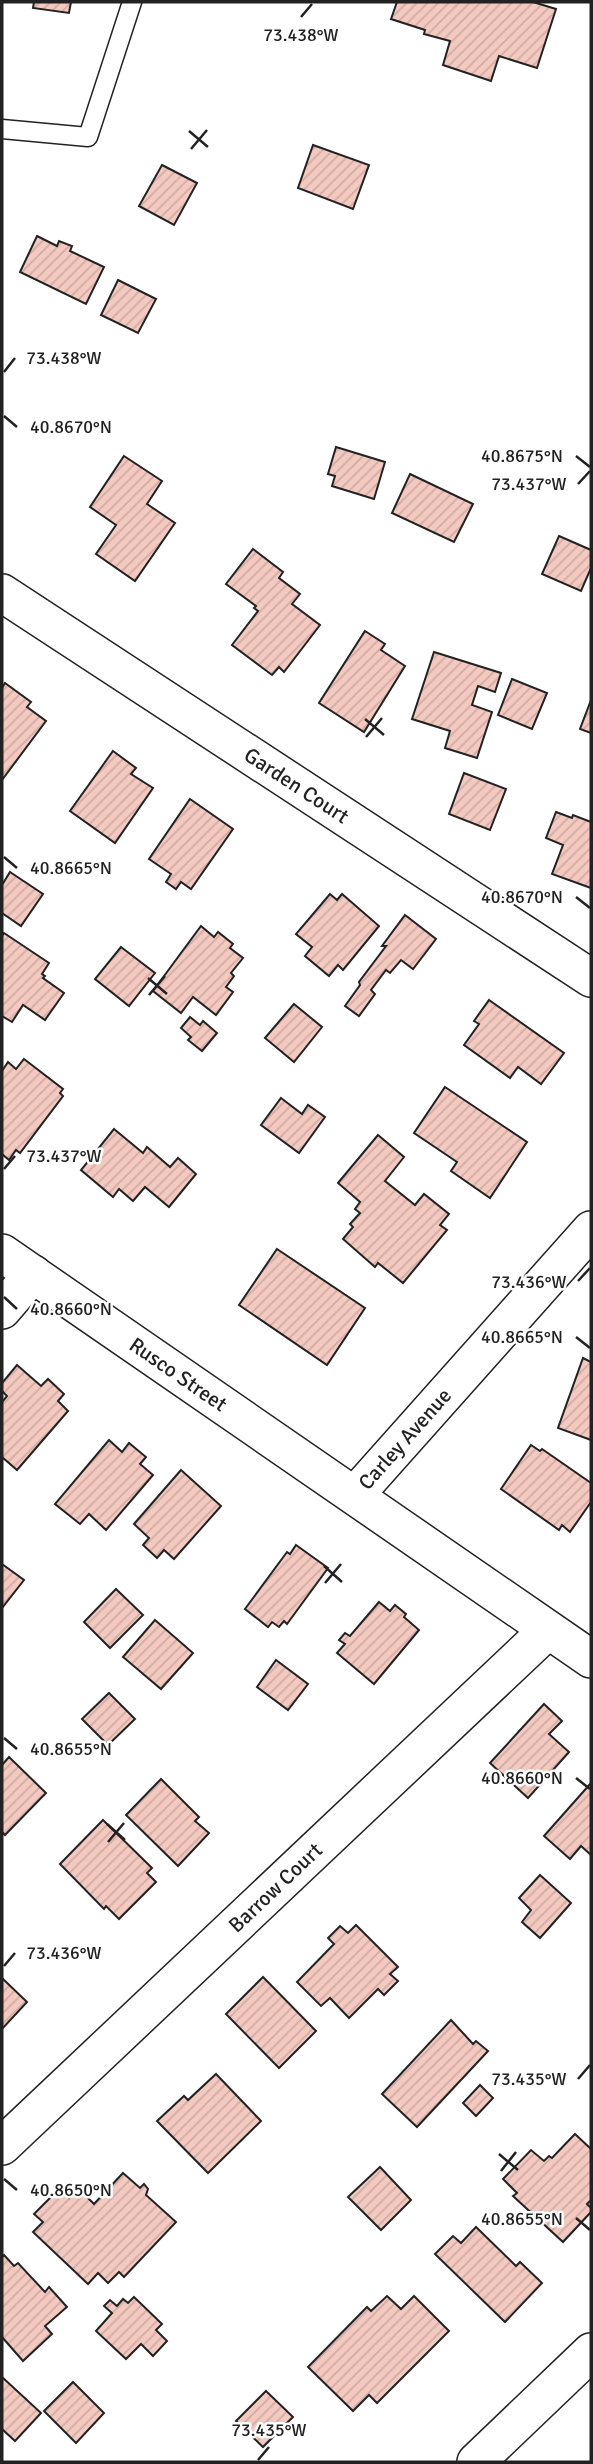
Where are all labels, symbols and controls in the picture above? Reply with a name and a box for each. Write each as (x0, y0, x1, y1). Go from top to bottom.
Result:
text: 73.438°W (263, 24, 339, 46)
text: 73.438°W (26, 347, 102, 369)
text: 40.8670°N (30, 416, 112, 438)
text: 40.8675°N (481, 445, 563, 467)
text: 73.437°W (491, 473, 567, 495)
street label: Garden Court (239, 742, 354, 829)
text: 40.8665°N (30, 857, 112, 879)
text: 40.8670°N (481, 886, 563, 908)
text: 73.437°W (26, 1145, 102, 1167)
text: 73.436°W (491, 1271, 567, 1293)
text: 40.8660°N (30, 1298, 112, 1320)
text: 40.8665°N (481, 1326, 563, 1348)
street label: Rusco Street (124, 1332, 232, 1417)
street label: Carley Avenue (353, 1383, 457, 1495)
text: 40.8655°N (30, 1738, 112, 1760)
text: 40.8660°N (481, 1767, 563, 1789)
street label: Barrow Court (223, 1837, 328, 1938)
text: 73.436°W (26, 1942, 102, 1964)
text: 73.435°W (491, 2068, 567, 2090)
text: 40.8650°N (30, 2179, 112, 2201)
text: 40.8655°N (481, 2208, 563, 2230)
text: 73.435°W (231, 2419, 307, 2441)

